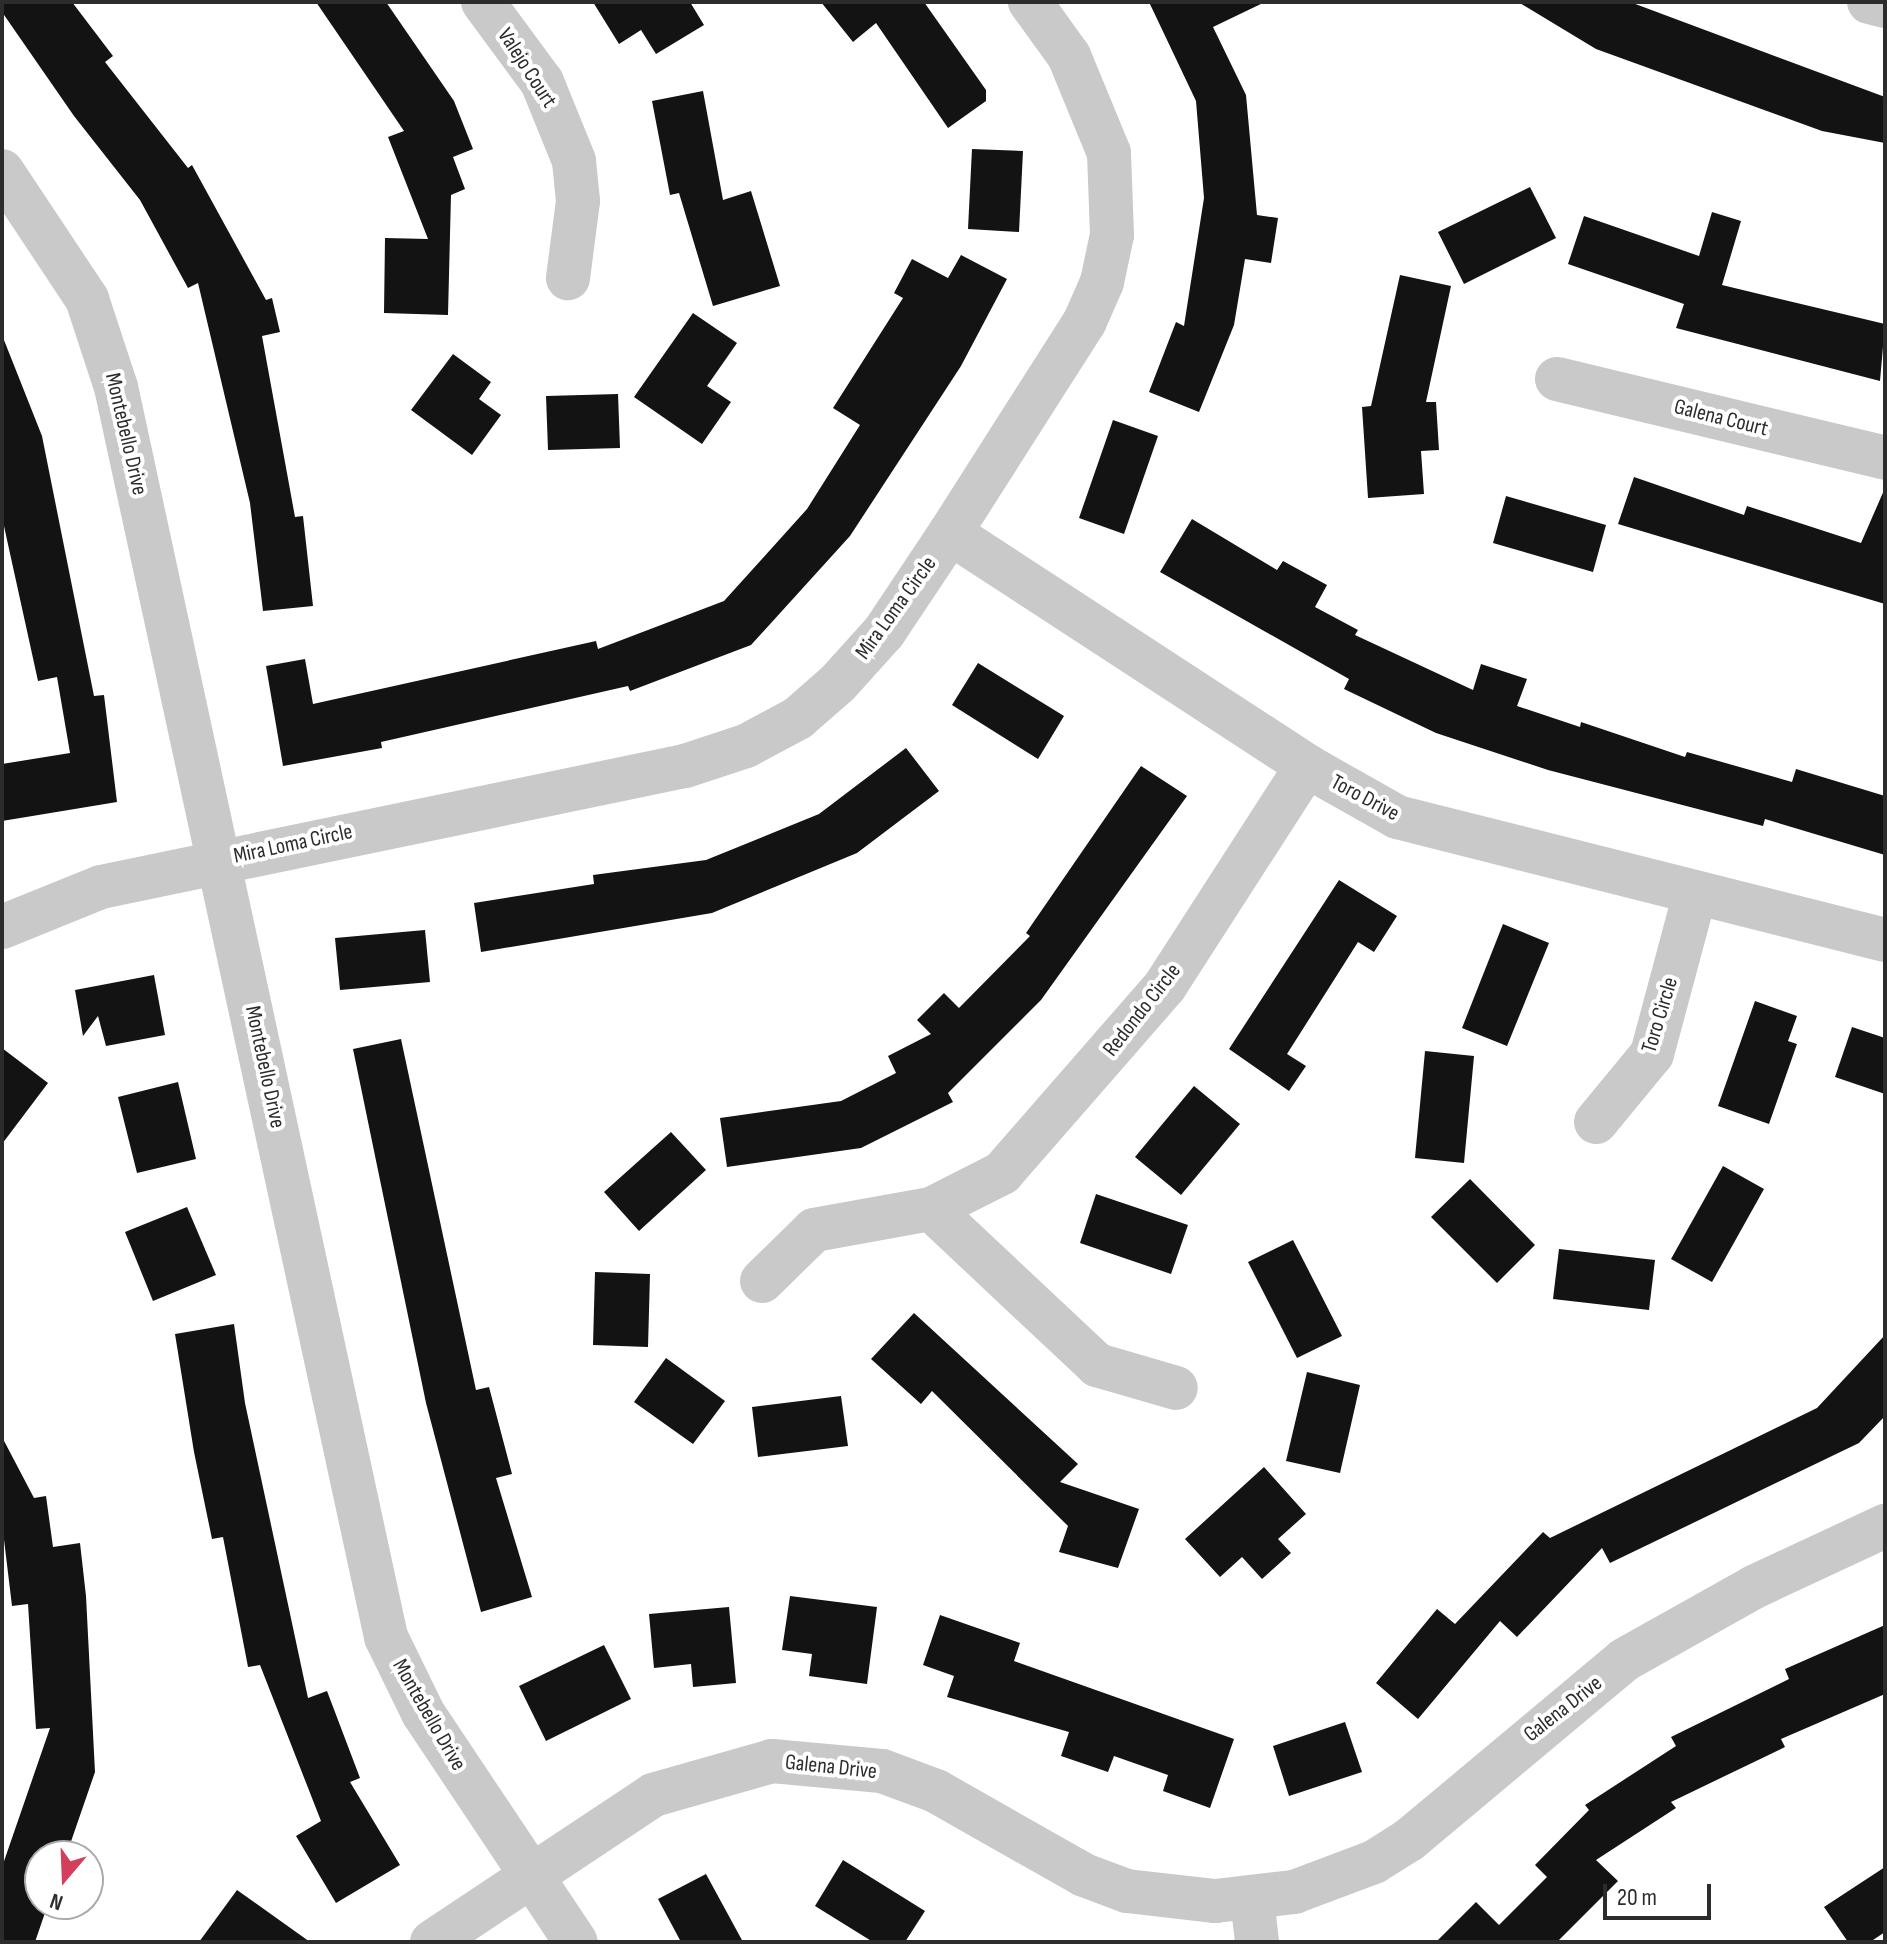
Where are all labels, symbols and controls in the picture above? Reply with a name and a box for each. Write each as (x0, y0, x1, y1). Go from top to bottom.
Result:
street label: Valejo Court (492, 23, 562, 113)
street label: Montebello Drive (99, 370, 153, 498)
street label: Galena Court (1671, 394, 1771, 442)
street label: Mira Loma Circle (850, 551, 942, 665)
street label: Toro Drive (1326, 769, 1404, 827)
street label: Mira Loma Circle (231, 819, 355, 869)
street label: Redondo Circle (1098, 958, 1186, 1062)
street label: Toro Circle (1636, 974, 1684, 1056)
street label: Montebello Drive (239, 1003, 291, 1131)
street label: Montebello Drive (386, 1655, 472, 1775)
street label: Galena Drive (1519, 1670, 1607, 1748)
street label: Galena Drive (784, 1749, 878, 1785)
north arrow (24, 1840, 104, 1920)
scale bar (1607, 1868, 1715, 1918)
text: 20 m (1617, 1883, 1657, 1912)
text: N (47, 1887, 67, 1916)

